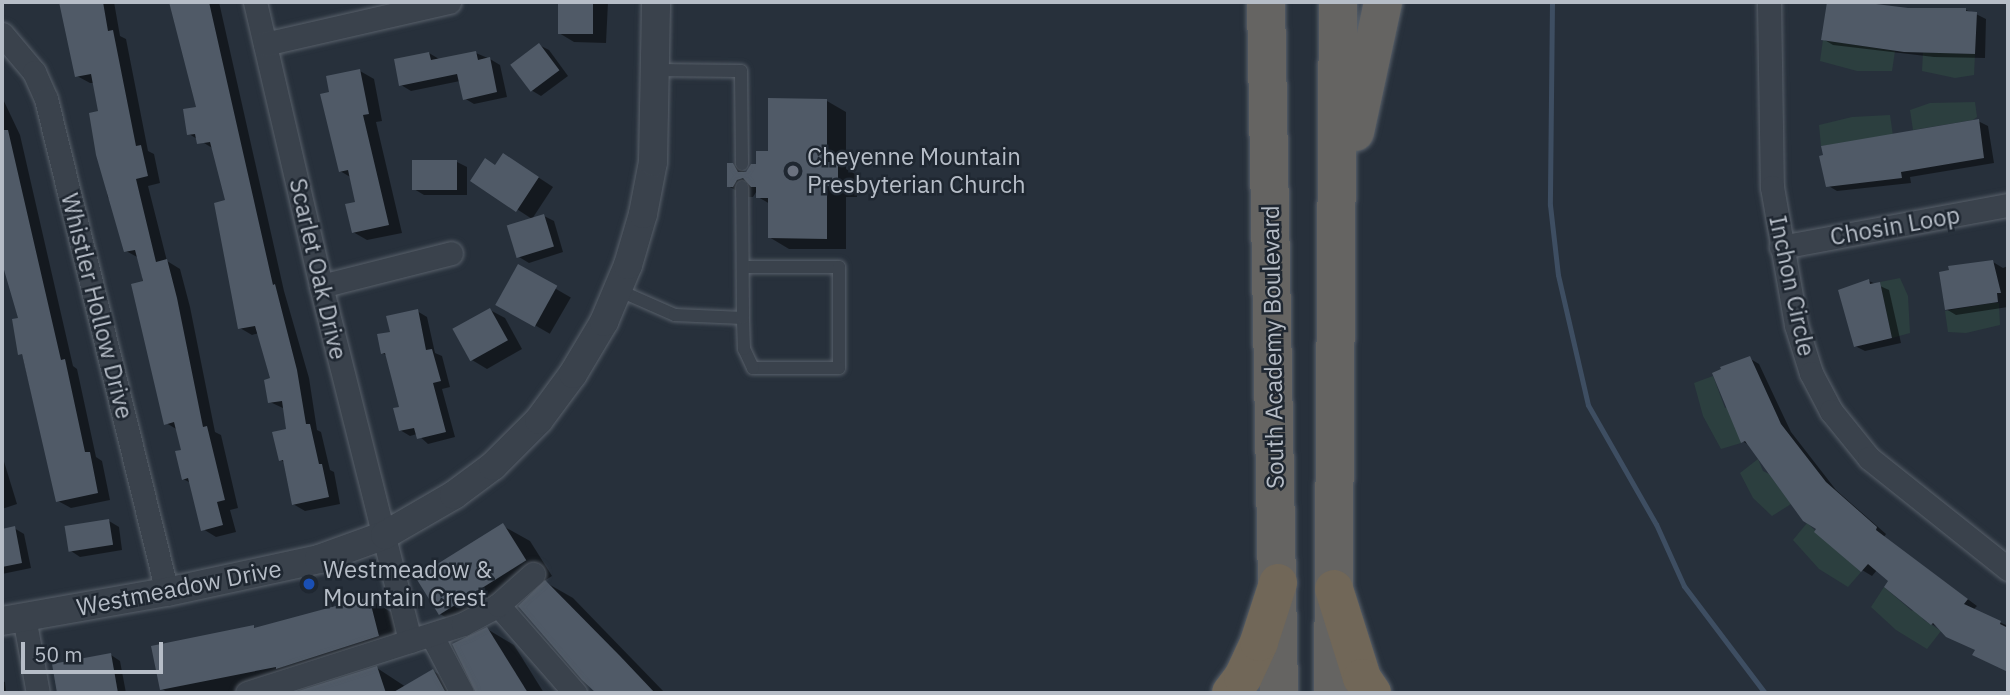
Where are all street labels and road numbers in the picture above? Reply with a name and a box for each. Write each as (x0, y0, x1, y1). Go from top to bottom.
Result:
street label: Scarlet Oak Drive (283, 176, 353, 362)
street label: Whistler Hollow Drive (55, 190, 139, 422)
street label: Chosin Loop (1828, 200, 1962, 252)
street label: South Academy Boulevard (1256, 205, 1290, 489)
street label: Inchon Circle (1763, 213, 1821, 359)
street label: Westmeadow Drive (74, 554, 284, 622)

